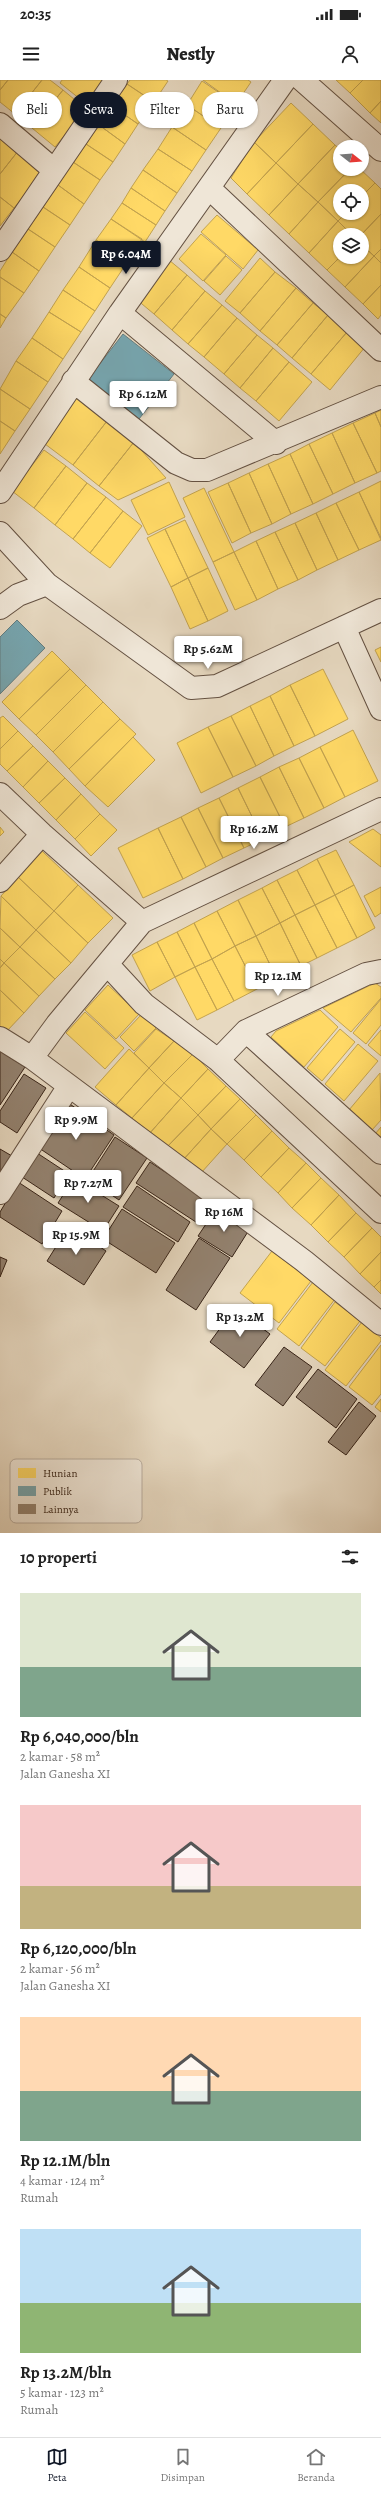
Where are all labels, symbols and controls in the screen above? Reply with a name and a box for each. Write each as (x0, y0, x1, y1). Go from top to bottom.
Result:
text: 20:35 (20, 4, 51, 24)
text: Nestly (166, 42, 215, 66)
icon: menu (20, 43, 42, 65)
icon: person (339, 43, 361, 65)
chip: Beli (12, 92, 62, 128)
chip: Sewa (70, 92, 127, 128)
chip: Filter (135, 92, 194, 128)
chip: Baru (202, 92, 258, 128)
north arrow (333, 140, 369, 176)
map controls (333, 140, 369, 264)
button: locate (333, 184, 369, 220)
button: layers (333, 228, 369, 264)
pin: Rp 6.04M (85, 241, 167, 275)
text: Rp 6.04M (101, 245, 151, 262)
pin: Rp 6.12M (102, 381, 184, 415)
text: Rp 6.12M (119, 385, 167, 402)
pin: Rp 5.62M (167, 636, 249, 670)
text: Rp 5.62M (183, 640, 233, 657)
pin: Rp 16.2M (213, 816, 295, 850)
text: Rp 16.2M (230, 820, 278, 837)
pin: Rp 12.1M (237, 963, 319, 997)
text: Rp 12.1M (254, 967, 302, 984)
pin: Rp 9.9M (39, 1107, 113, 1141)
text: Rp 9.9M (54, 1111, 98, 1128)
pin: Rp 7.27M (47, 1170, 129, 1204)
text: Rp 7.27M (63, 1174, 113, 1191)
pin: Rp 16M (191, 1199, 257, 1233)
text: Rp 16M (205, 1203, 243, 1220)
pin: Rp 15.9M (35, 1222, 117, 1256)
text: Rp 15.9M (52, 1226, 100, 1243)
pin: Rp 13.2M (199, 1304, 281, 1338)
text: Rp 13.2M (216, 1308, 264, 1325)
legend (10, 1459, 142, 1523)
text: Hunian (43, 1466, 78, 1481)
text: Publik (43, 1484, 72, 1499)
text: Lainnya (43, 1502, 79, 1517)
text: 10 properti (20, 1546, 97, 1569)
icon: filters (339, 1546, 361, 1568)
icon: home (155, 1619, 227, 1691)
text: Rp 6,040,000/bln (20, 1725, 139, 1748)
text: 2 kamar · 58 m² (20, 1748, 100, 1765)
text: Jalan Ganesha XI (20, 1765, 110, 1782)
icon: home (155, 1831, 227, 1903)
text: Rp 6,120,000/bln (20, 1937, 137, 1960)
text: 2 kamar · 56 m² (20, 1960, 100, 1977)
text: Jalan Ganesha XI (20, 1977, 110, 1994)
icon: home (155, 2043, 227, 2115)
text: Rp 12.1M/bln (20, 2149, 110, 2172)
text: 4 kamar · 124 m² (20, 2172, 104, 2189)
text: Rumah (20, 2189, 58, 2206)
icon: home (155, 2255, 227, 2327)
text: Rp 13.2M/bln (20, 2361, 112, 2384)
text: 5 kamar · 123 m² (20, 2384, 104, 2401)
text: Rumah (20, 2401, 58, 2418)
tab: Peta (46, 2446, 68, 2485)
tab: Disimpan (160, 2446, 205, 2485)
tab: Beranda (297, 2446, 335, 2485)

